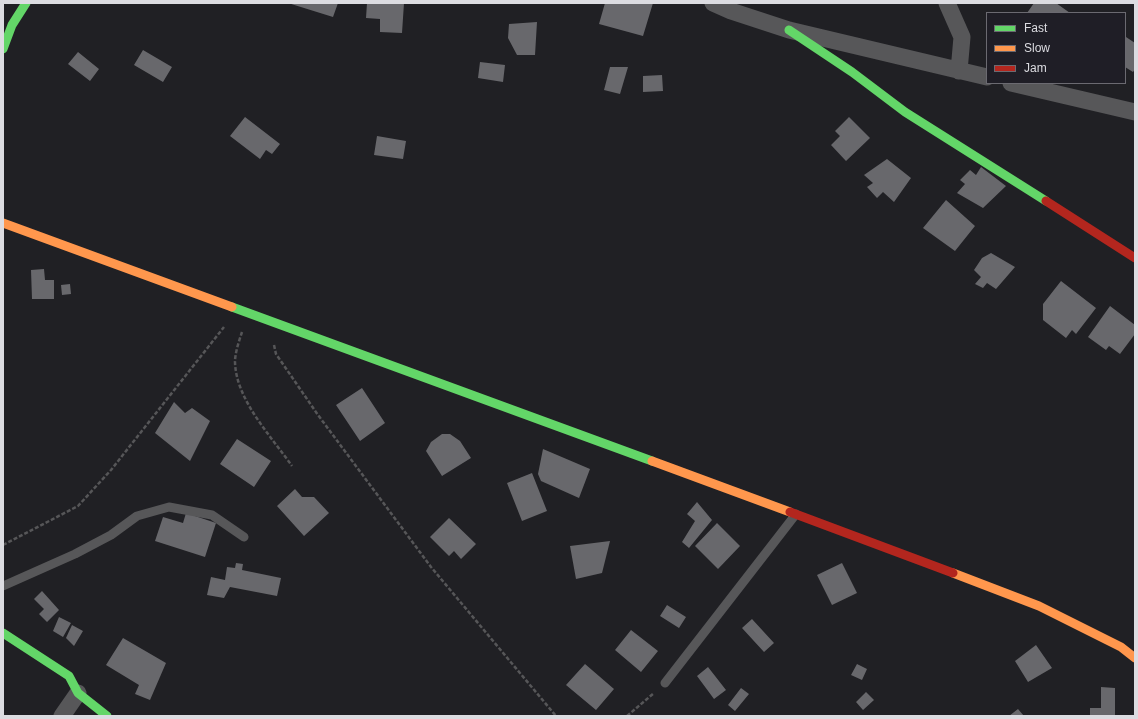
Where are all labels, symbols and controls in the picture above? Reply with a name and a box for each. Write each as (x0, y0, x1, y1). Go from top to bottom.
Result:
legend (986, 12, 1126, 84)
text: Fast (1024, 21, 1047, 35)
text: Slow (1024, 41, 1050, 55)
text: Jam (1024, 61, 1047, 75)

